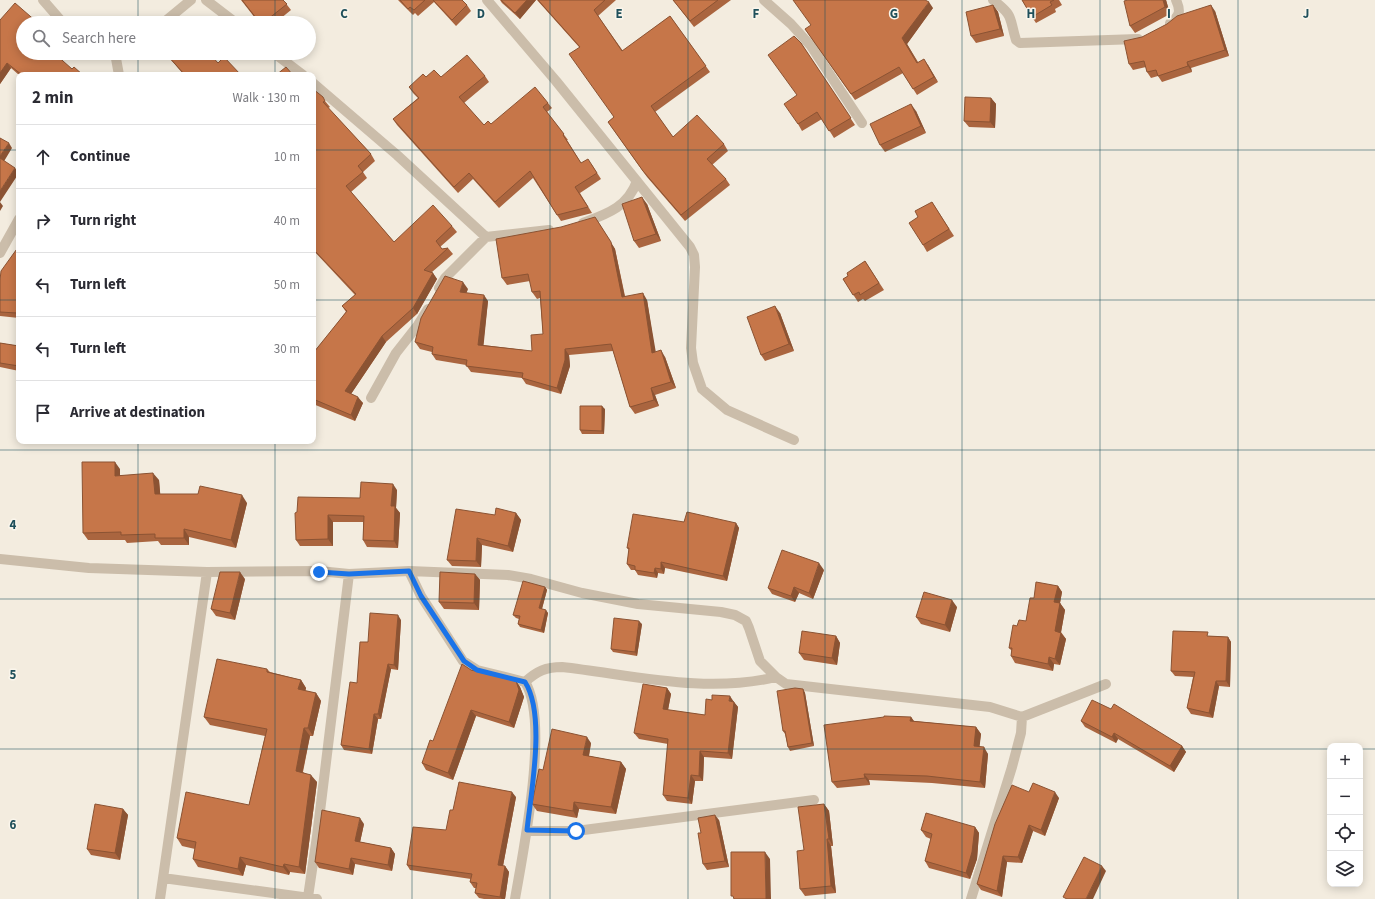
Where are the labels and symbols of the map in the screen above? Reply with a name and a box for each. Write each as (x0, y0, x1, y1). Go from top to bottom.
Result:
text: C (340, 5, 348, 23)
text: D (477, 5, 485, 23)
text: E (615, 5, 623, 23)
text: F (753, 5, 760, 23)
text: G (890, 5, 898, 23)
text: H (1027, 5, 1035, 23)
text: I (1167, 5, 1171, 23)
text: J (1303, 5, 1309, 23)
text: 4 (10, 516, 17, 534)
route end (310, 563, 328, 581)
text: 5 (10, 666, 17, 684)
text: 6 (10, 816, 17, 834)
route start (567, 822, 585, 840)

